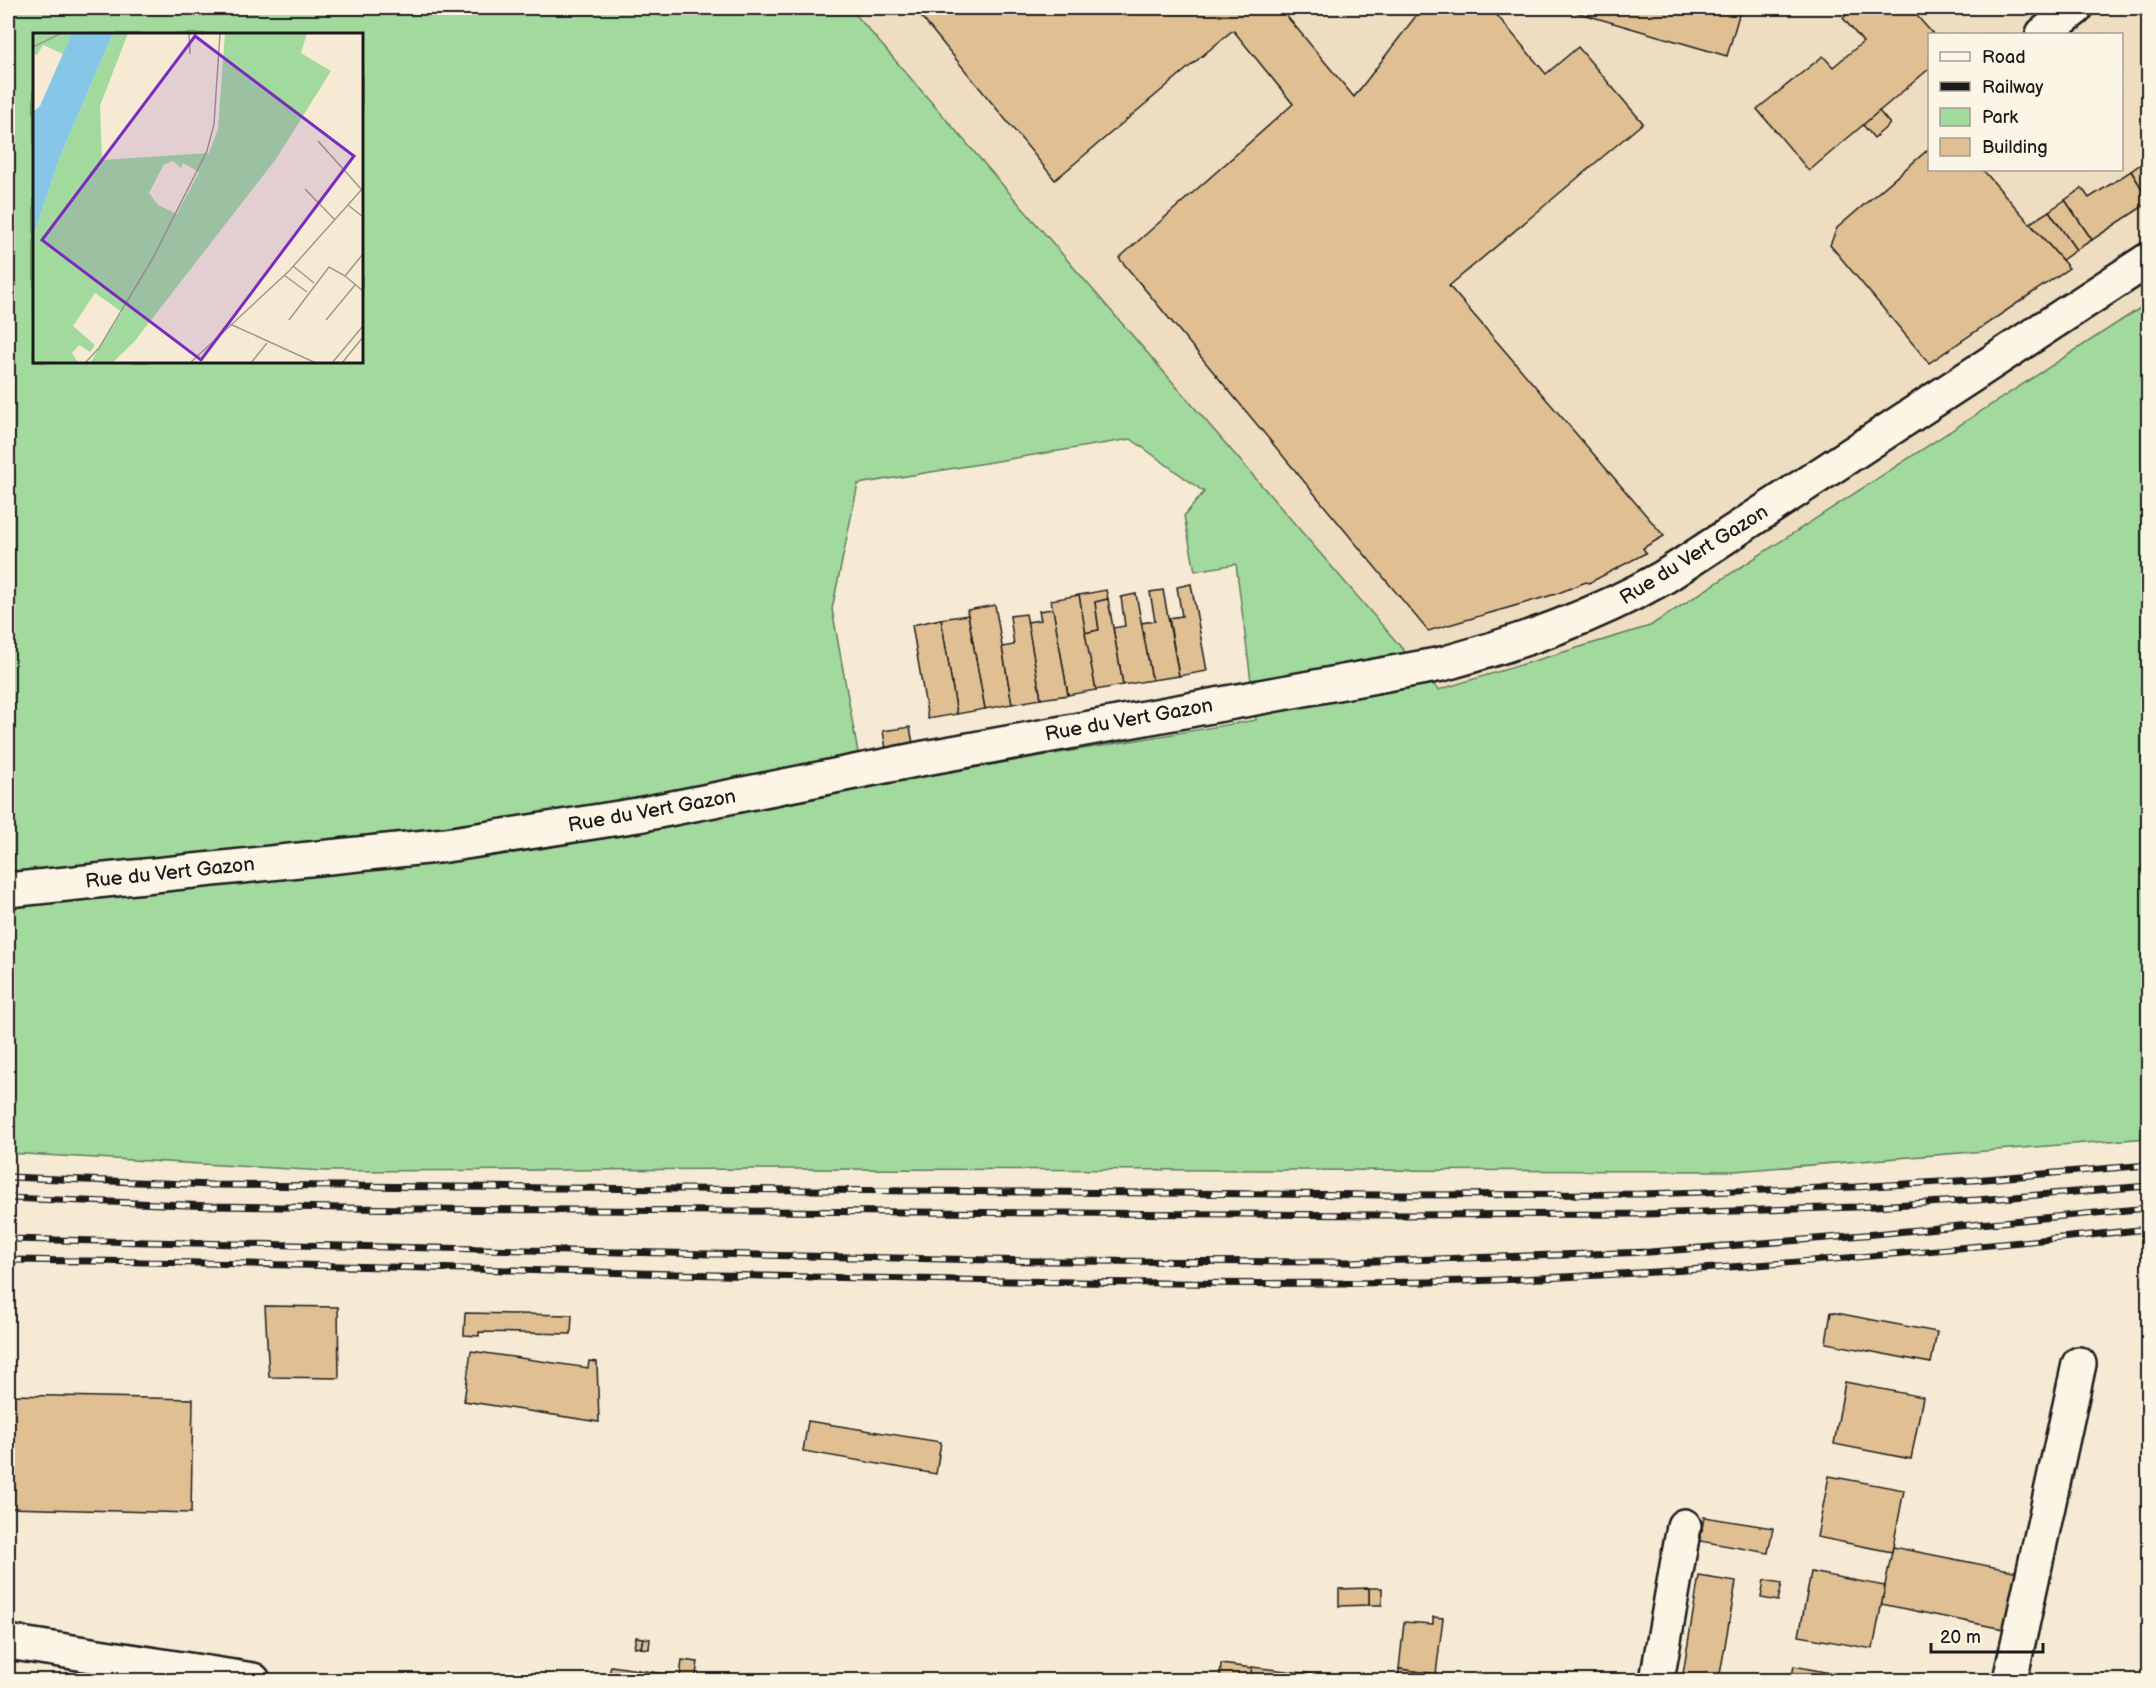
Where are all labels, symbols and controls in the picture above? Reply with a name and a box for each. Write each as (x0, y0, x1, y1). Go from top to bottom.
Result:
inset map (33, 33, 363, 363)
legend (1928, 33, 2123, 171)
text: Road (1982, 47, 2026, 68)
text: Railway (1982, 77, 2044, 98)
text: Park (1982, 107, 2018, 128)
text: Building (1982, 137, 2048, 158)
street label: Rue du Vert Gazon (1616, 500, 1772, 610)
street label: Rue du Vert Gazon (1043, 693, 1215, 747)
street label: Rue du Vert Gazon (566, 784, 738, 838)
street label: Rue du Vert Gazon (84, 852, 256, 894)
scale bar (1931, 1616, 2044, 1654)
text: 20 m (1940, 1627, 1981, 1648)

